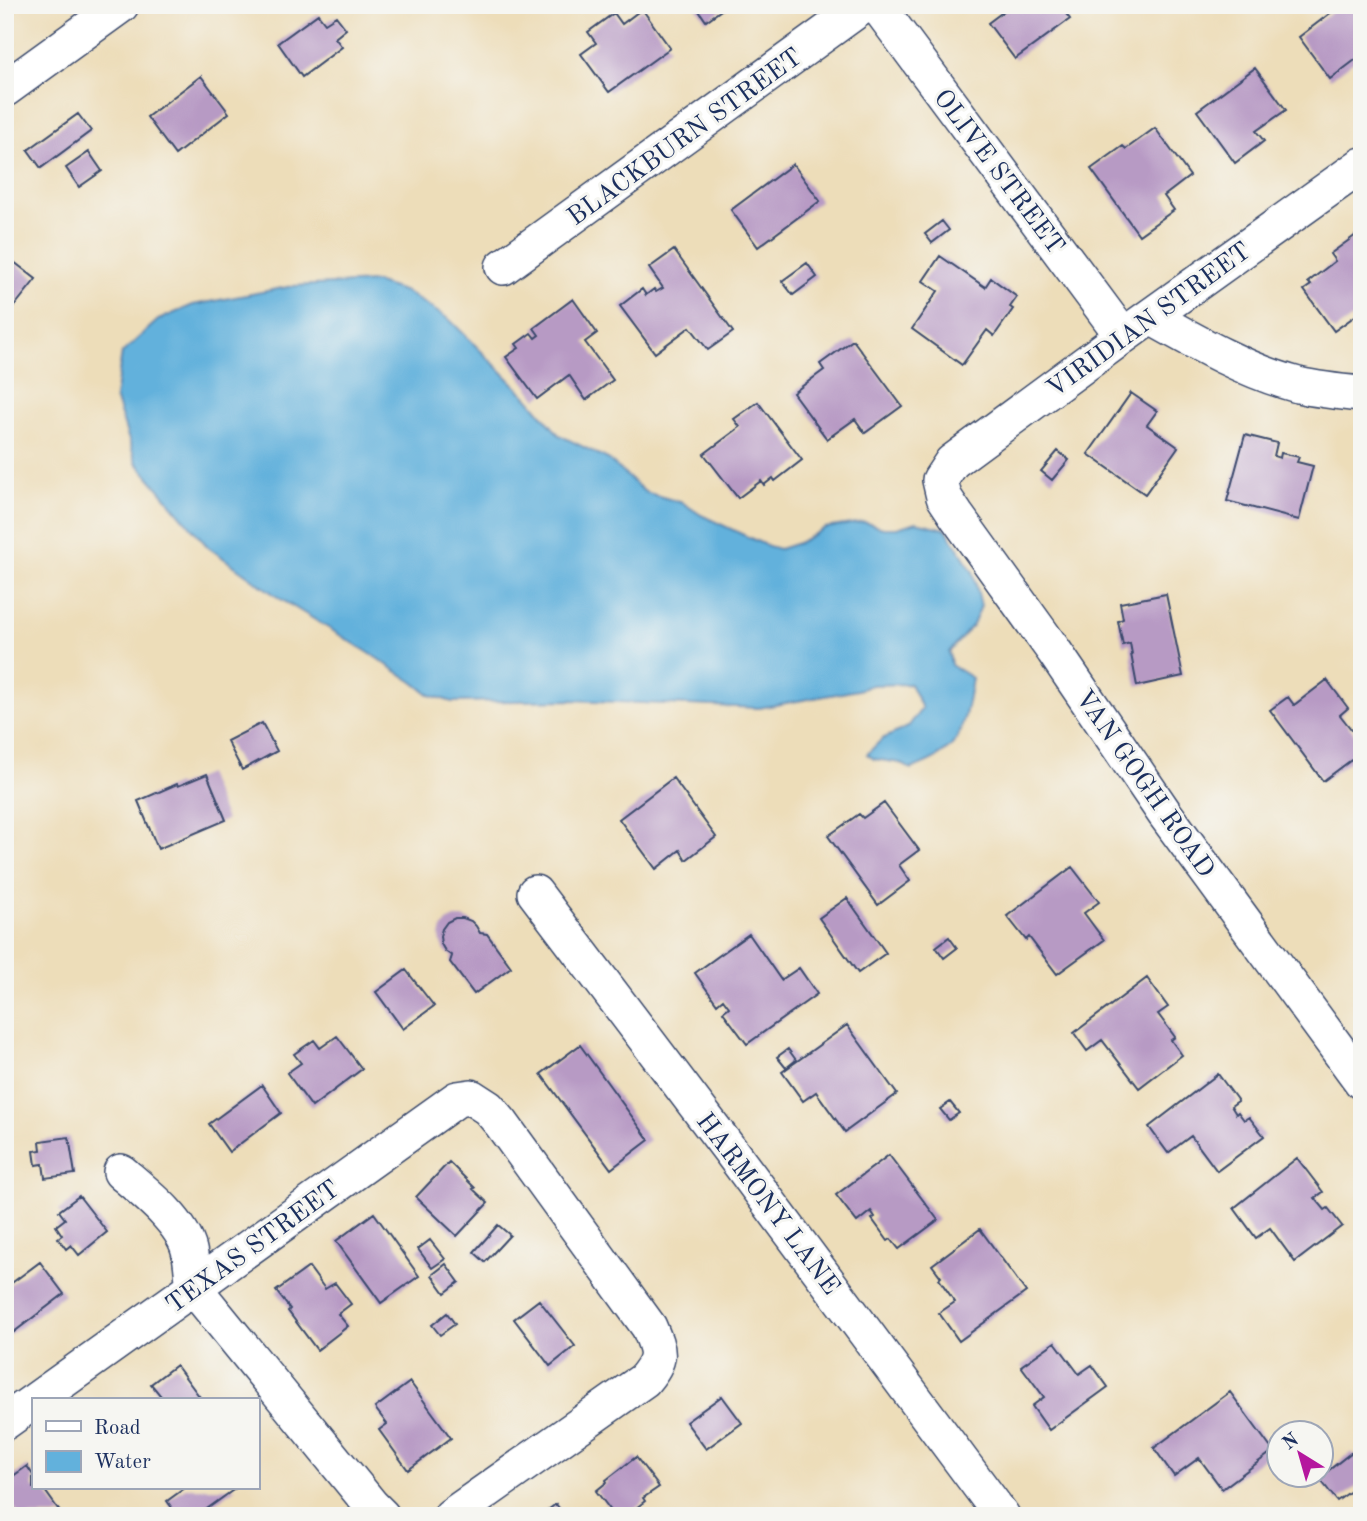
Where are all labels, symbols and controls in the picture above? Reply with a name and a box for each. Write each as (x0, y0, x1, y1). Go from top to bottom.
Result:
street label: BLACKBURN STREET (563, 44, 807, 231)
street label: OLIVE STREET (928, 85, 1069, 259)
street label: VIRIDIAN STREET (1043, 238, 1256, 403)
street label: VAN GOGH ROAD (1070, 686, 1219, 883)
street label: HARMONY LANE (691, 1108, 844, 1300)
street label: TEXAS STREET (162, 1176, 345, 1319)
legend (32, 1398, 259, 1490)
text: Road (94, 1418, 141, 1439)
north arrow (1266, 1420, 1336, 1490)
text: N (1280, 1430, 1303, 1454)
text: Water (94, 1452, 151, 1473)

